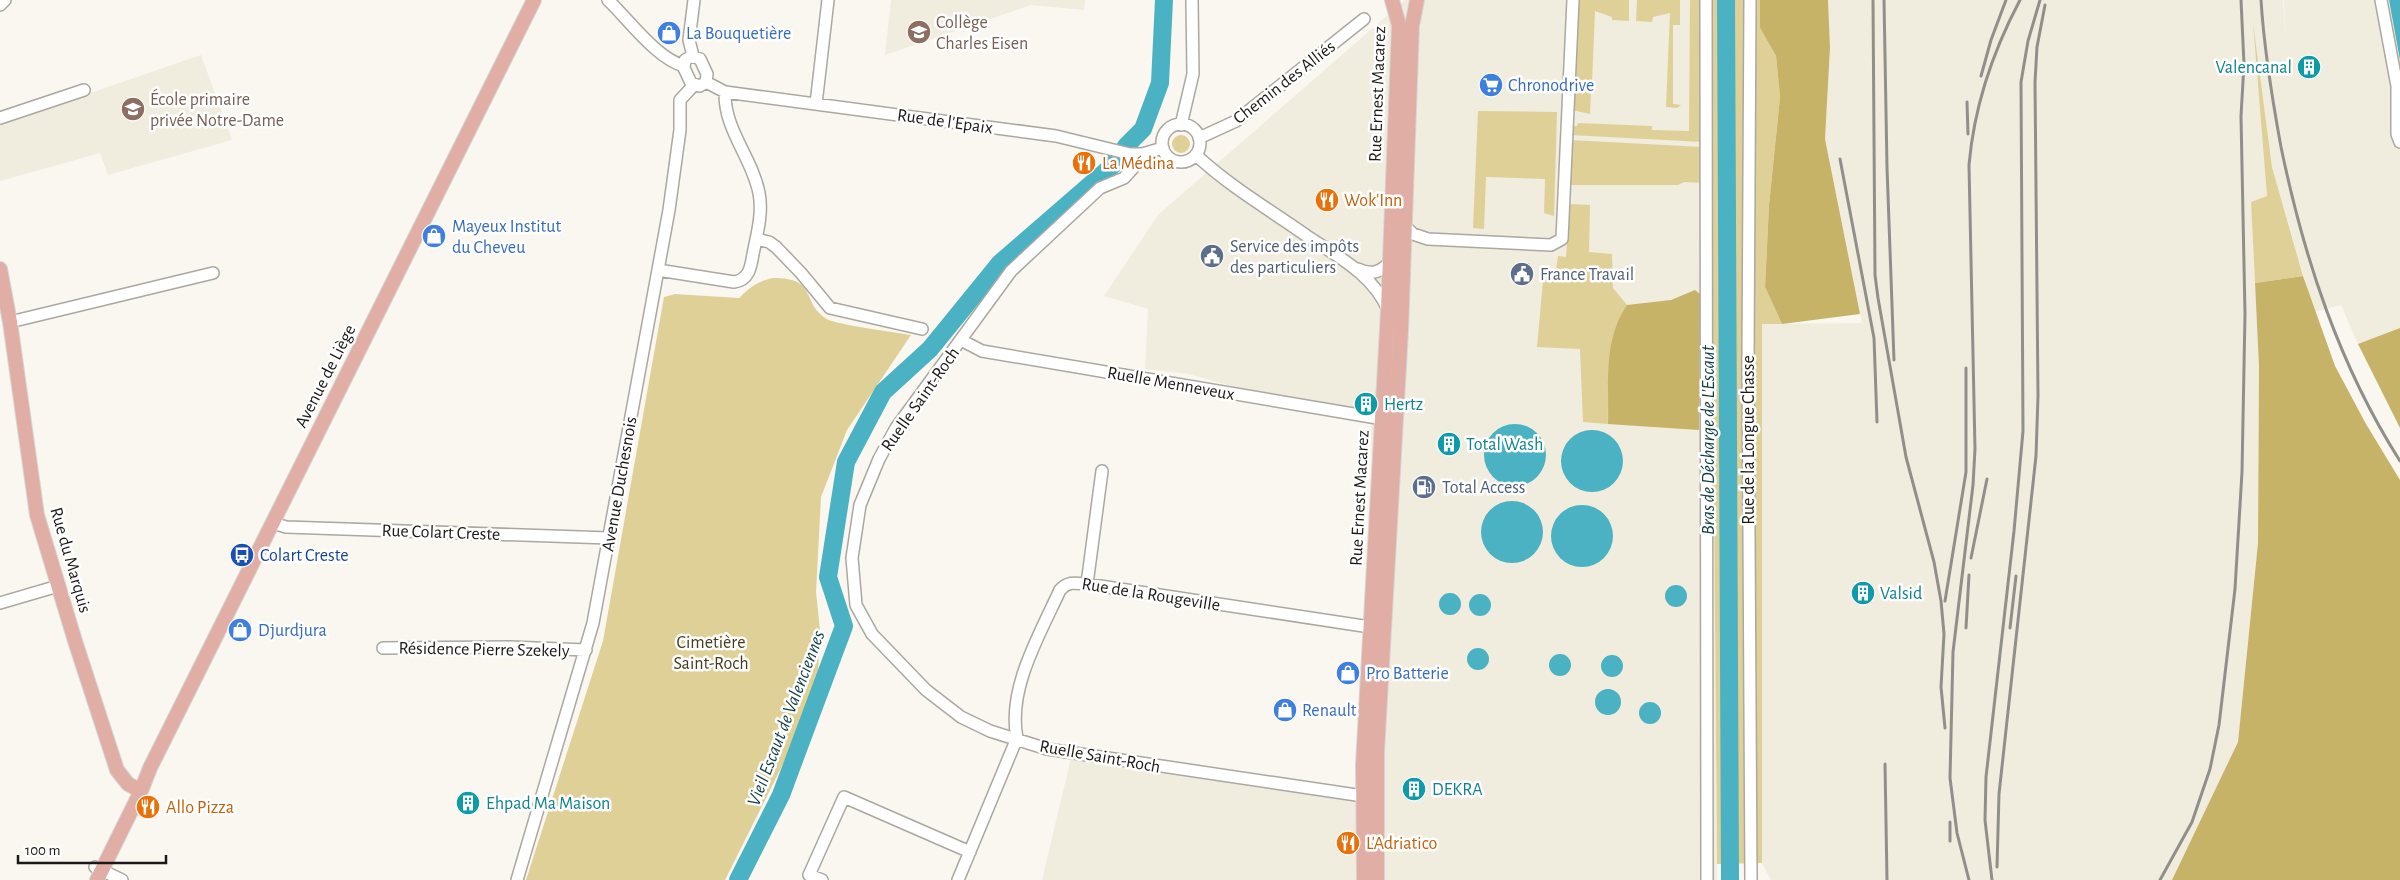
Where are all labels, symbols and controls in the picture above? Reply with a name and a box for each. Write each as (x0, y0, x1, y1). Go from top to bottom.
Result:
place label: Collège Charles Eisen (936, 14, 1028, 53)
school or university icon: Collège Charles Eisen (906, 19, 932, 45)
shop icon: La Bouquetière (656, 20, 682, 46)
place label: La Bouquetière (686, 25, 791, 43)
street label: Rue Ernest Macarez (1367, 26, 1389, 162)
street label: Chemin des Alliés (1230, 38, 1339, 128)
building icon: Valencanal (2296, 54, 2322, 80)
place label: Valencanal (2216, 59, 2292, 77)
supermarket icon: Chronodrive (1478, 72, 1504, 98)
place label: Chronodrive (1508, 77, 1594, 95)
place label: École primaire privée Notre-Dame (150, 88, 284, 130)
school or university icon: École primaire privée Notre-Dame (120, 96, 146, 122)
street label: Rue de l'Epaix (896, 106, 994, 138)
restaurant icon: La Médina (1071, 150, 1097, 176)
place label: La Médina (1102, 155, 1174, 173)
restaurant icon: Wok'Inn (1314, 187, 1340, 213)
place label: Wok'Inn (1344, 192, 1402, 210)
place label: Mayeux Institut du Cheveu (452, 218, 561, 257)
shop icon: Mayeux Institut du Cheveu (421, 223, 447, 249)
place label: Service des impôts des particuliers (1230, 238, 1359, 277)
public building icon: Service des impôts des particuliers (1199, 243, 1225, 269)
public building icon: France Travail (1509, 261, 1535, 287)
place label: France Travail (1540, 266, 1634, 284)
street label: Avenue de Liège (292, 322, 360, 431)
street label: Ruelle Saint-Roch (878, 344, 963, 455)
water label: Bras de Décharge de L'Escaut (1699, 344, 1718, 535)
street label: Rue de la Longue Chasse (1740, 355, 1758, 525)
street label: Ruelle Menneveux (1106, 364, 1236, 404)
building icon: Hertz (1353, 391, 1379, 417)
place label: Hertz (1384, 396, 1423, 414)
street label: Avenue Duchesnois (599, 415, 641, 553)
street label: Rue Ernest Macarez (1347, 430, 1373, 566)
building icon: Total Wash (1436, 431, 1462, 457)
place label: Total Wash (1466, 436, 1543, 454)
fuel station icon: Total Access (1411, 474, 1437, 500)
place label: Total Access (1442, 479, 1526, 497)
street label: Rue du Marquis (46, 505, 94, 615)
street label: Rue Colart Creste (381, 522, 501, 544)
bus stop icon: Colart Creste (229, 542, 255, 568)
place label: Colart Creste (260, 547, 349, 565)
street label: Rue de la Rougeville (1080, 575, 1221, 615)
building icon: Valsid (1850, 580, 1876, 606)
place label: Valsid (1880, 585, 1922, 603)
shop icon: Djurdjura (227, 617, 253, 643)
place label: Djurdjura (258, 622, 327, 640)
water label: Vieil Escaut de Valenciennes (744, 628, 829, 809)
park label: Cimetière Saint-Roch (673, 634, 749, 673)
street label: Résidence Pierre Szekely (398, 640, 570, 660)
shop icon: Pro Batterie (1335, 660, 1361, 686)
place label: Pro Batterie (1366, 665, 1449, 683)
shop icon: Renault (1272, 697, 1298, 723)
place label: Renault (1302, 702, 1357, 720)
street label: Ruelle Saint-Roch (1038, 738, 1162, 776)
building icon: DEKRA (1401, 776, 1427, 802)
place label: DEKRA (1432, 781, 1483, 799)
building icon: Ehpad Ma Maison (455, 790, 481, 816)
restaurant icon: Allo Pizza (135, 794, 161, 820)
place label: Ehpad Ma Maison (486, 795, 610, 813)
place label: Allo Pizza (166, 799, 234, 817)
restaurant icon: L'Adriatico (1335, 830, 1361, 856)
scale bar (18, 832, 165, 864)
place label: L'Adriatico (1366, 835, 1438, 853)
text: 100 m (25, 843, 60, 858)

